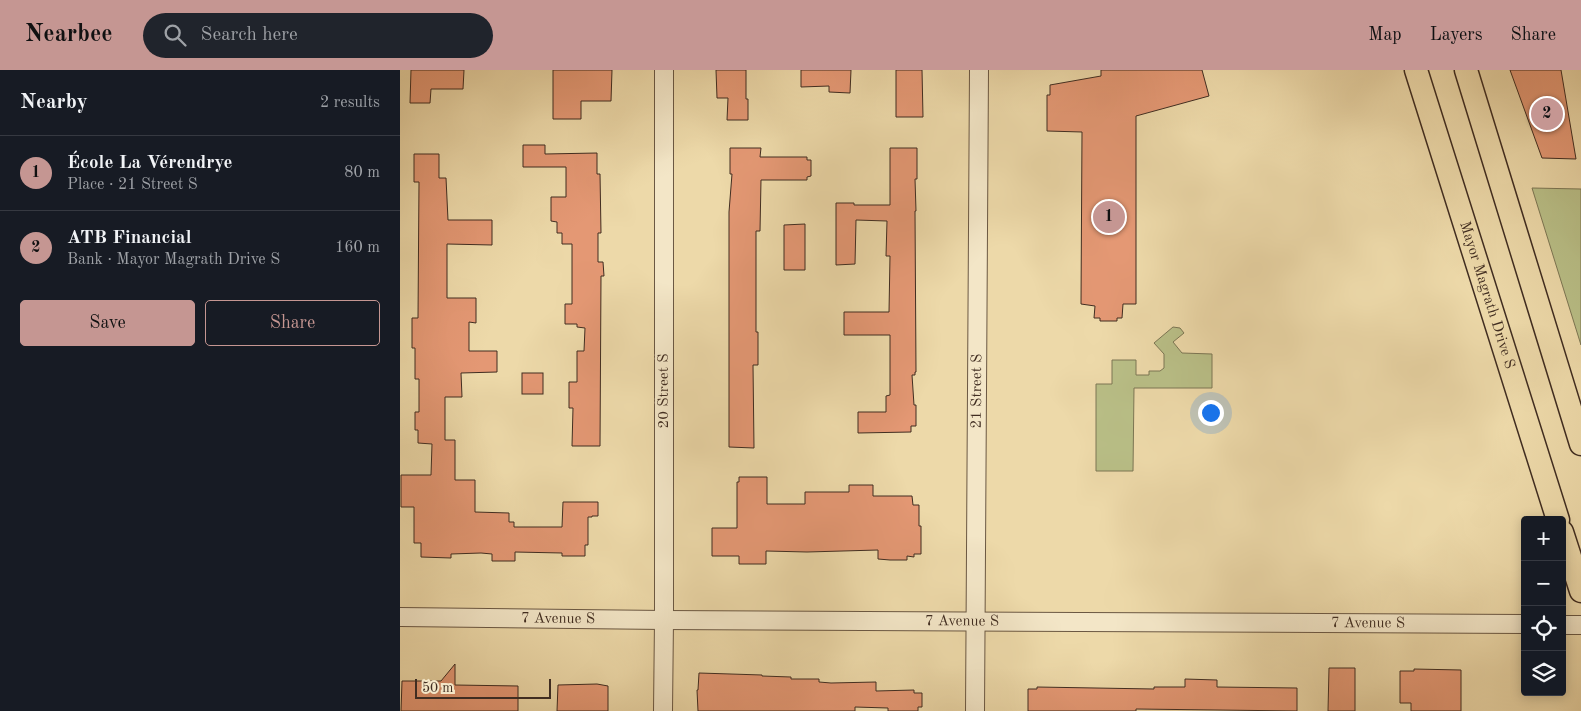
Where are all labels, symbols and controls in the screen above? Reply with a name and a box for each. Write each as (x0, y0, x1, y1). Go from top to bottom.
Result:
search box (143, 13, 493, 58)
icon: search (161, 21, 189, 49)
text: Nearbee (25, 23, 113, 47)
text: Search here (201, 26, 298, 45)
text: Map (1368, 26, 1402, 44)
text: Layers (1430, 26, 1482, 44)
text: Share (1510, 26, 1556, 44)
text: Nearby (20, 92, 88, 113)
text: 2 results (320, 95, 380, 111)
pin: 2 (1531, 95, 1563, 133)
text: École La Vérendrye (67, 154, 233, 173)
text: 1 (31, 165, 41, 181)
text: 80 m (344, 165, 380, 181)
text: Place · 21 Street S (67, 177, 198, 193)
pin: 1 (1093, 198, 1125, 236)
street label: Mayor Magrath Drive S (1457, 220, 1517, 371)
text: ATB Financial (67, 229, 192, 248)
text: 2 (31, 240, 41, 256)
text: 160 m (335, 240, 380, 256)
text: Bank · Mayor Magrath Drive S (67, 252, 280, 268)
button: Save (20, 300, 195, 346)
button: Share (205, 300, 380, 346)
street label: 21 Street S (969, 353, 985, 429)
street label: 20 Street S (657, 354, 672, 428)
your location (1198, 400, 1224, 426)
map controls (1521, 516, 1566, 696)
button: + (1521, 516, 1566, 561)
button: − (1521, 561, 1566, 606)
button: locate (1521, 606, 1566, 651)
street label: 7 Avenue S (521, 611, 595, 627)
street label: 7 Avenue S (925, 614, 999, 629)
street label: 7 Avenue S (1331, 616, 1405, 631)
button: layers (1521, 651, 1566, 696)
scale bar (415, 676, 551, 699)
text: 50 m (422, 681, 453, 695)

